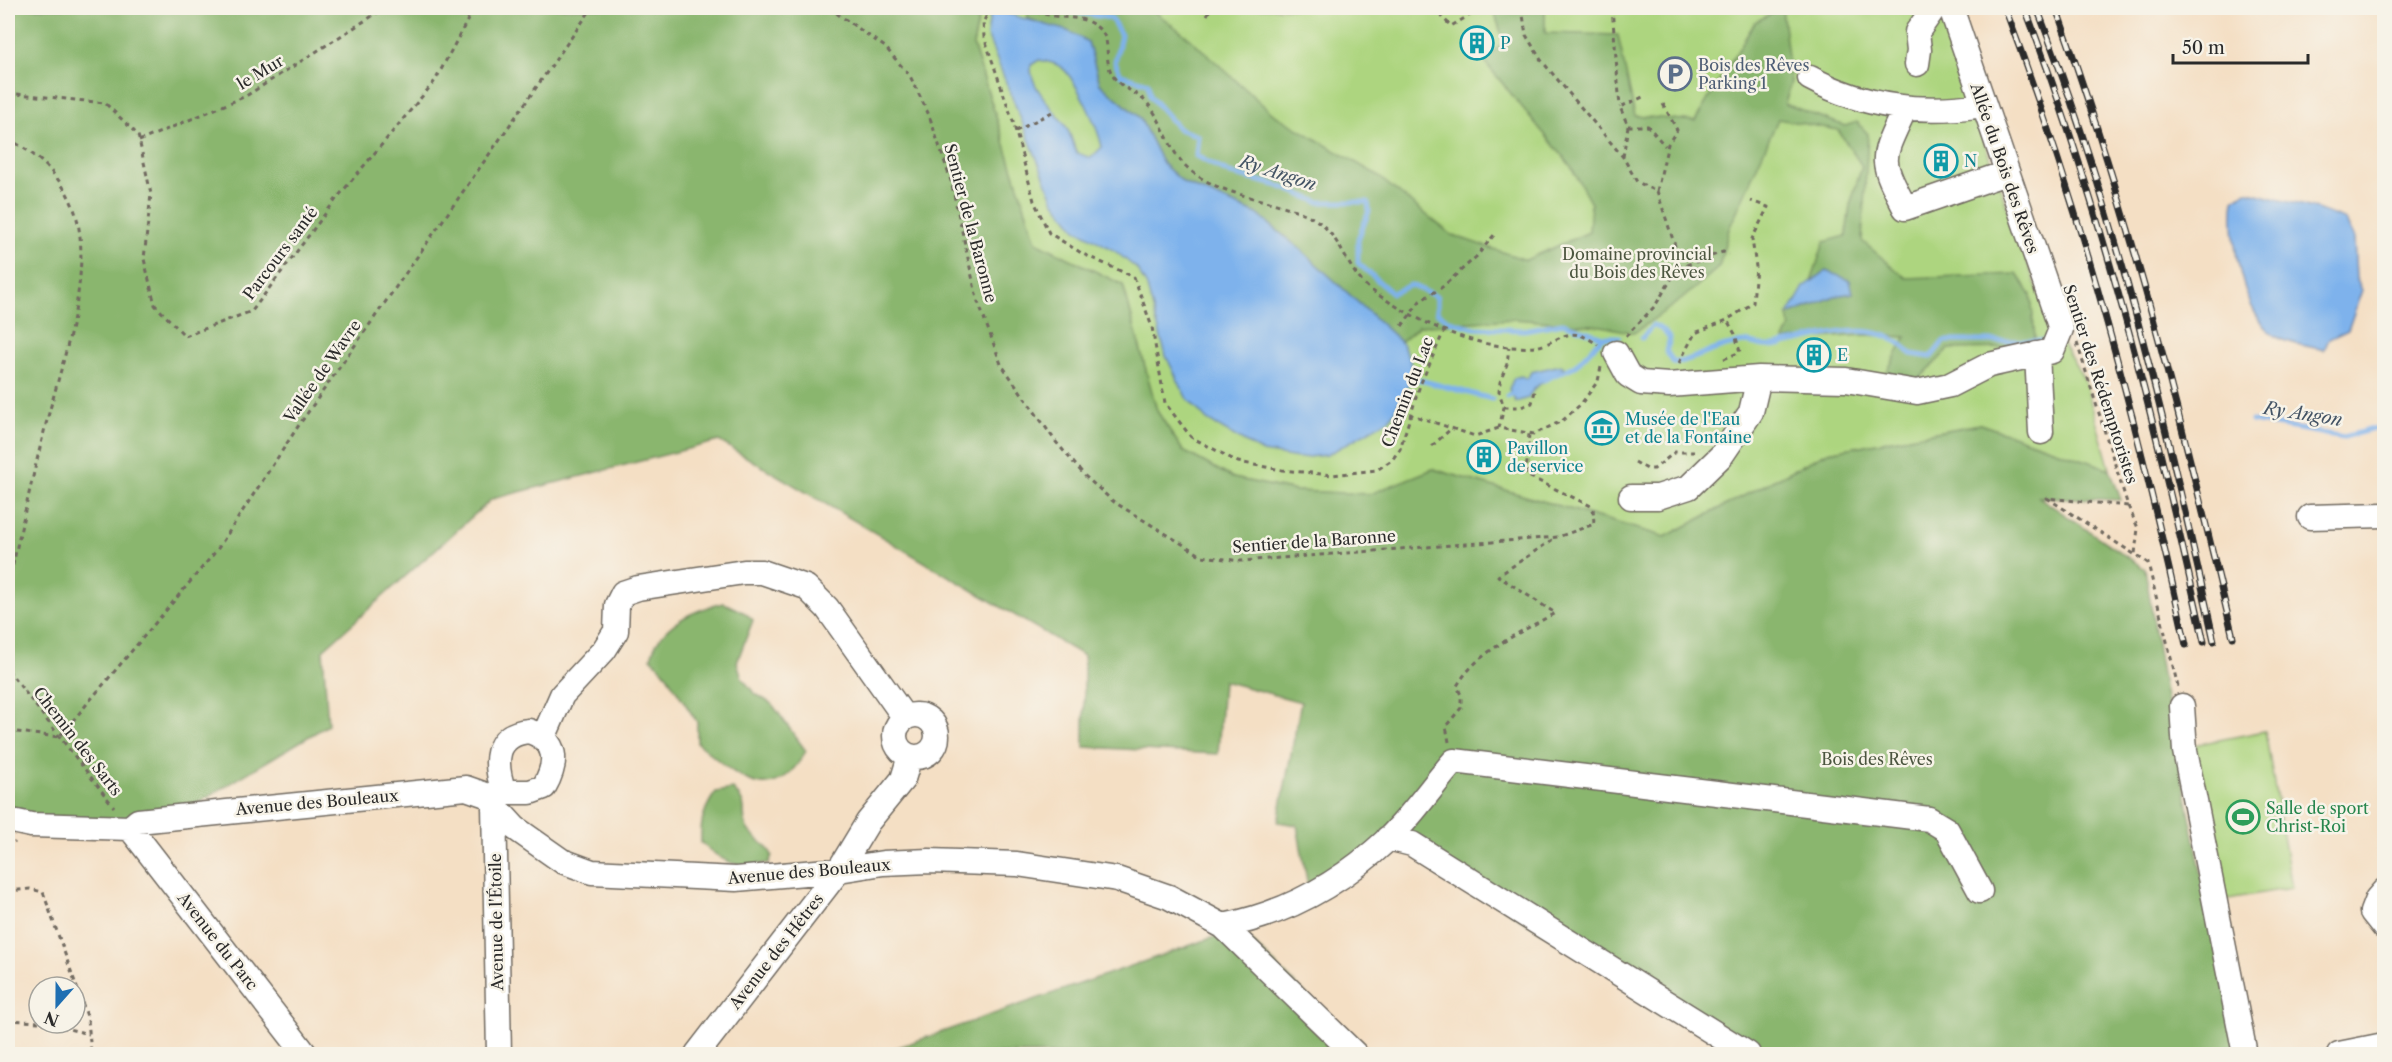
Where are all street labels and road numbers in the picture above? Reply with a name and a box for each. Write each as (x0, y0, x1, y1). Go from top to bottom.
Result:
street label: le Mur (233, 50, 287, 94)
street label: Allée du Bois des Rêves (1966, 79, 2044, 256)
street label: Sentier de la Baronne (940, 141, 1002, 305)
street label: Parcours santé (239, 202, 322, 303)
street label: Sentier des Rédemptoristes (2059, 282, 2143, 486)
street label: Vallée de Wavre (279, 316, 365, 427)
street label: Chemin du Lac (1377, 334, 1437, 450)
street label: Sentier de la Baronne (1232, 525, 1396, 557)
street label: Chemin des Sarts (29, 683, 127, 799)
street label: Avenue des Bouleaux (234, 785, 400, 819)
street label: Avenue de l'Étoile (485, 853, 507, 992)
street label: Avenue des Bouleaux (726, 854, 892, 888)
street label: Avenue du Parc (173, 887, 262, 994)
street label: Avenue des Hêtres (724, 889, 827, 1014)

